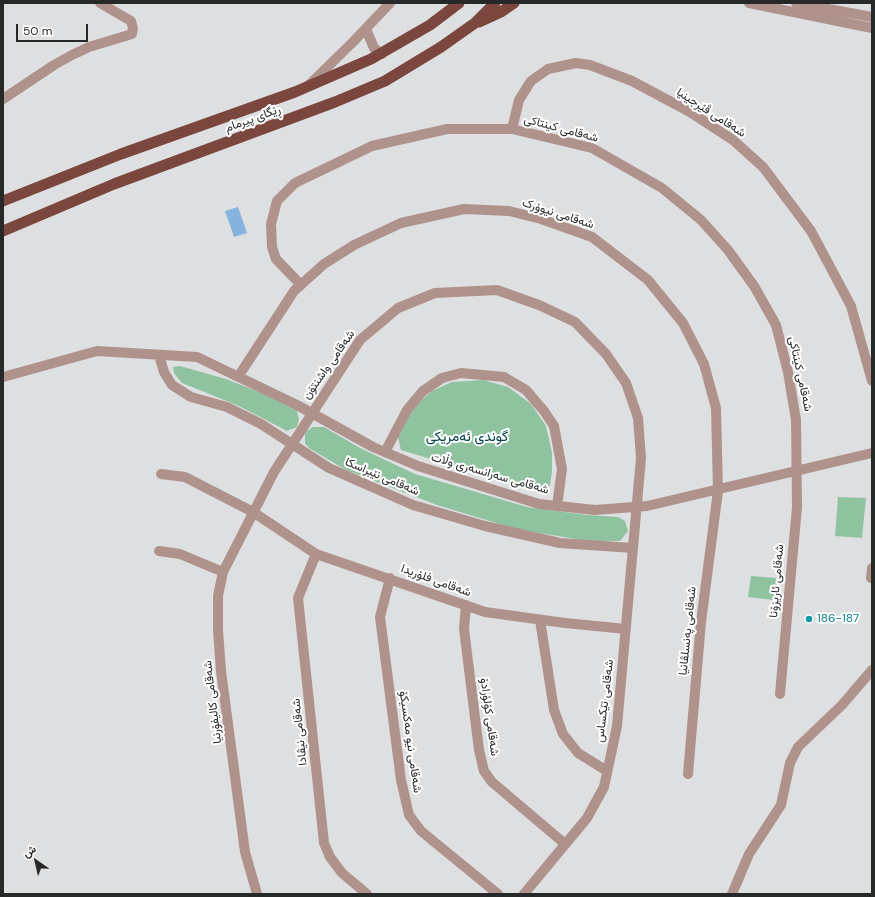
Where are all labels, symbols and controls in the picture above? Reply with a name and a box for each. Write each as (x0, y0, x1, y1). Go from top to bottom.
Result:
scale bar (18, 16, 90, 42)
text: 50 m (23, 23, 52, 39)
street label: شەقامی ڤێرجینیا (674, 85, 748, 141)
street label: ڕێگای پیرمام (223, 102, 283, 136)
street label: شەقامی کینتاکی (522, 112, 600, 146)
street label: شەقامی نیوۆرک (520, 196, 596, 232)
street label: شەقامی واشنتۆن (300, 328, 358, 402)
street label: شەقامی کینتاکی (785, 335, 815, 413)
district label: گوندی ئەمریکی (426, 429, 508, 445)
street label: شەقامی سەرانسەری وڵات (429, 450, 551, 498)
street label: شەقامی نێبراسکا (343, 455, 421, 499)
street label: شەقامی ئاریزۆنا (767, 544, 787, 618)
street label: شەقامی فلۆریدا (399, 562, 473, 600)
street label: شەقامی پەنسلڤانیا (676, 586, 700, 676)
place label: 186-187 (817, 612, 859, 626)
marker: 186-187 (804, 614, 814, 624)
street label: شەقامی تێکساس (593, 659, 617, 743)
street label: شەقامی کالیفۆرنیا (201, 660, 225, 744)
street label: شەقامی کۆلۆرادۆ (476, 677, 502, 757)
street label: شەقامی نیو مەکسیکۆ (396, 690, 424, 794)
street label: شەقامی نیڤادا (289, 698, 311, 766)
north arrow (16, 841, 56, 881)
text: ش (20, 842, 39, 861)

